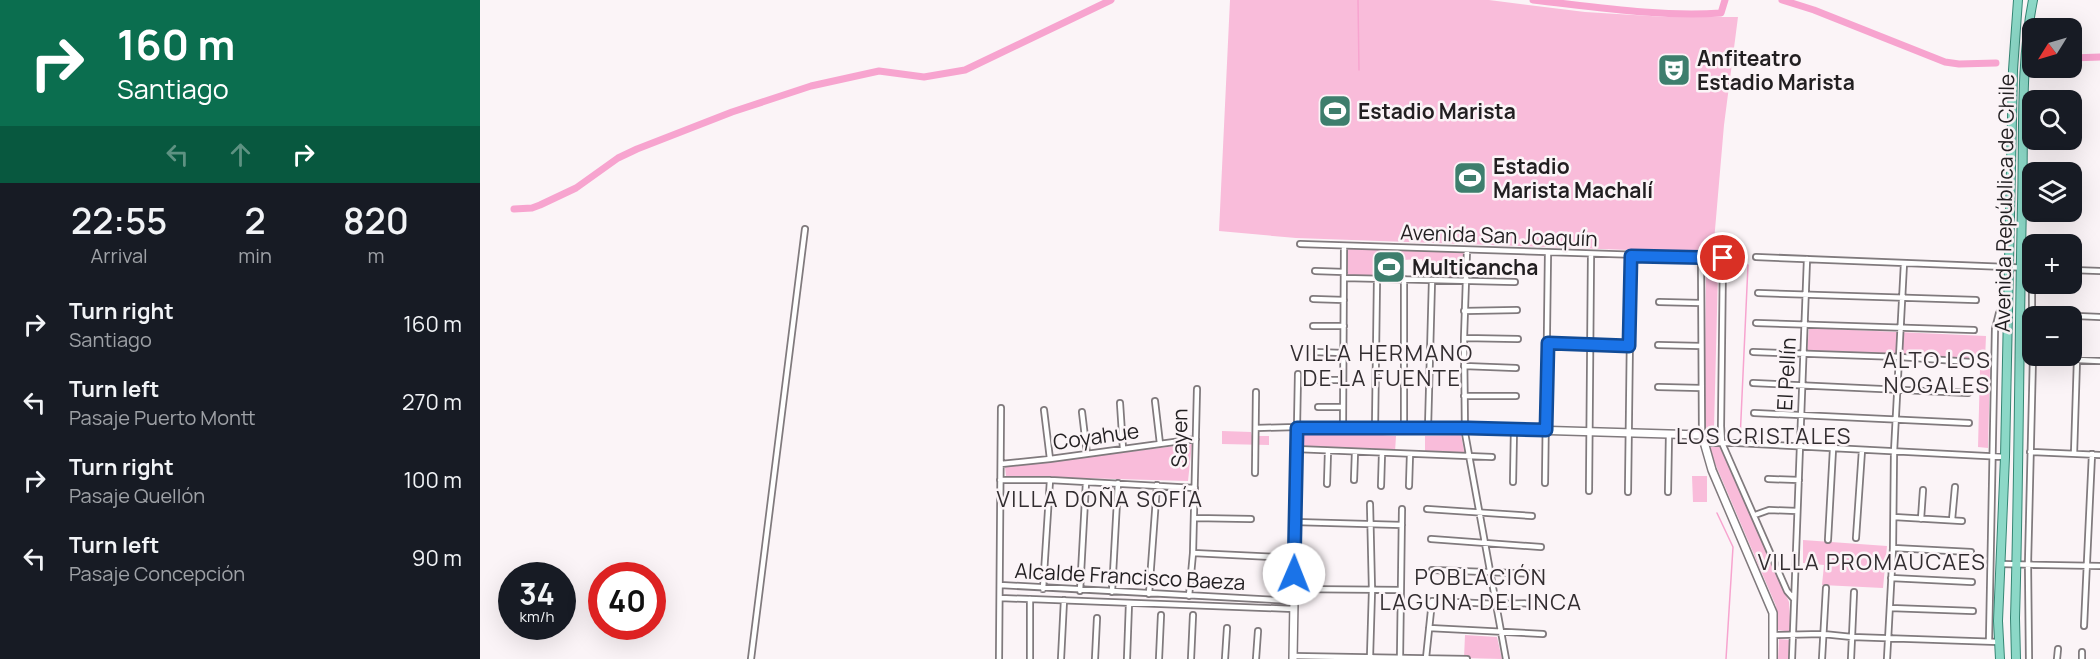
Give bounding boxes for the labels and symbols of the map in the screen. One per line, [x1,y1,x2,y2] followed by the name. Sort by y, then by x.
[2022,18,2082,78] north arrow
[1697,44,1855,96] place label: Anfiteatro Estadio Marista
[1656,52,1692,88] theatre icon: Anfiteatro Estadio Marista
[1988,73,2020,333] street label: Avenida República de Chile
[1317,93,1353,129] sports icon: Estadio Marista
[1358,97,1516,125] place label: Estadio Marista
[1493,152,1653,204] place label: Estadio Marista Machalí
[1452,160,1488,196] sports icon: Estadio Marista Machalí
[1400,218,1598,252] street label: Avenida San Joaquín
[1697,232,1748,283] pin
[1371,249,1407,285] sports icon: Multicancha
[1412,253,1538,281] place label: Multicancha
[1770,337,1802,411] street label: El Pellín
[1290,338,1474,393] district label: VILLA HERMANO DE LA FUENTE
[1883,345,1991,400] district label: ALTO LOS NOGALES
[1164,408,1194,468] street label: Sayen
[1051,416,1141,456] street label: Coyahue
[1676,421,1852,451] district label: LOS CRISTALES
[997,484,1203,514] district label: VILLA DOÑA SOFÍA
[1262,542,1326,606] position arrow
[1758,547,1986,577] district label: VILLA PROMAUCAES
[1014,556,1246,596] street label: Alcalde Francisco Baeza
[588,562,666,640] speed limit sign: 40
[1380,562,1582,617] district label: POBLACIÓN LAGUNA DEL INCA

